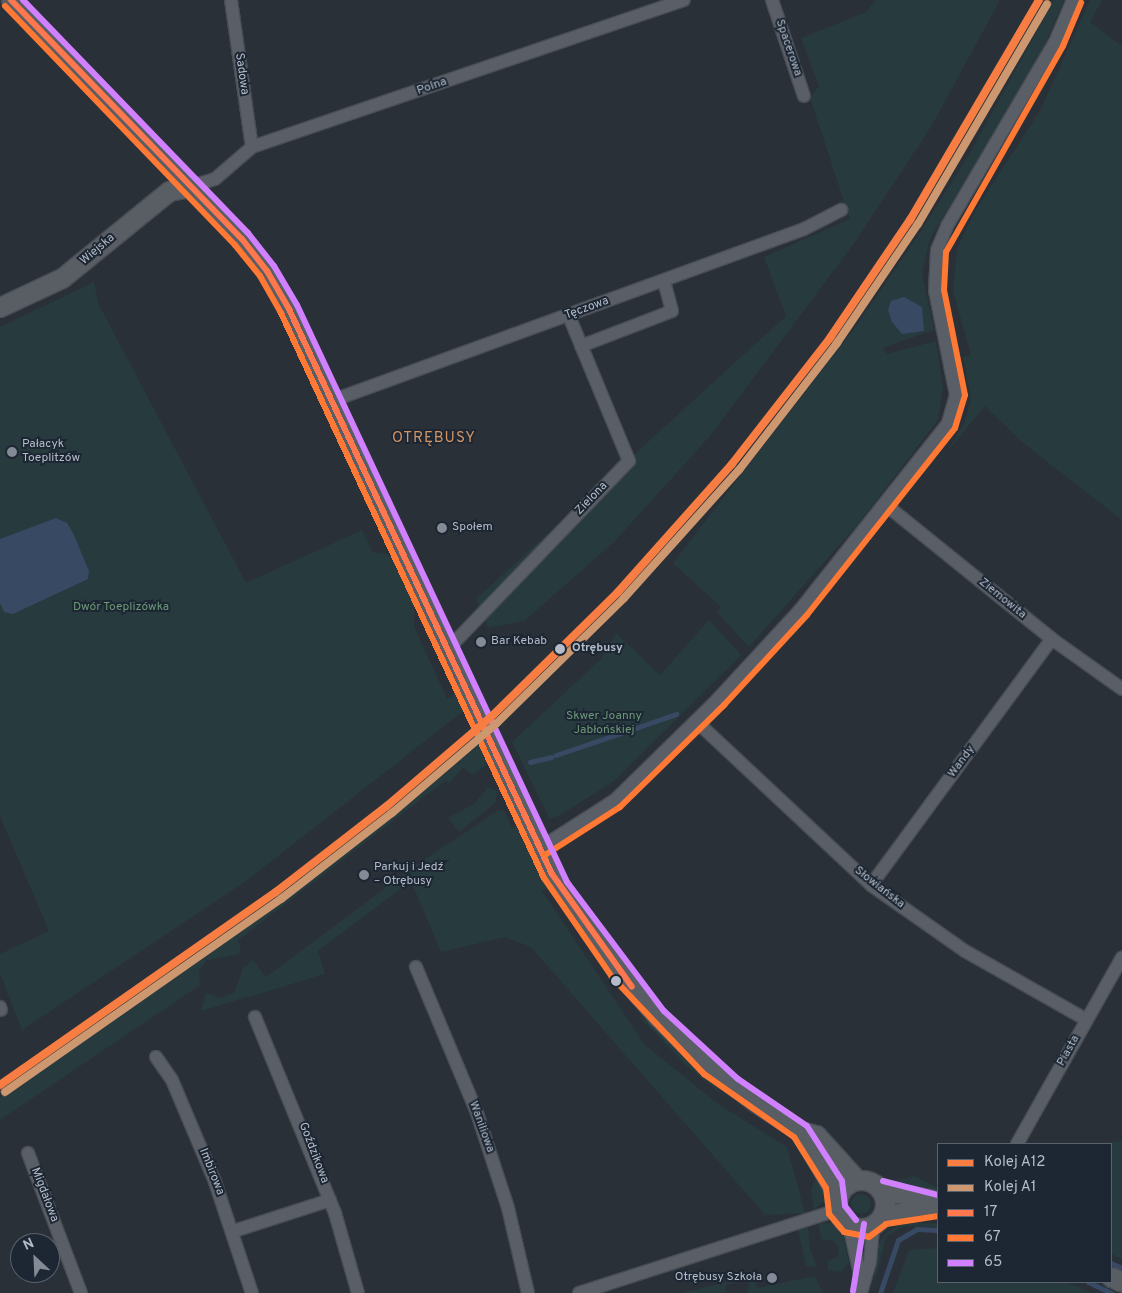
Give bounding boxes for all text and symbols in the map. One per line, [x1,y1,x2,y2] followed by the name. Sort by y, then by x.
[772,18,804,78] street label: Spacerowa
[231,52,251,96] street label: Sadowa
[415,75,449,99] street label: Polna
[78,231,118,269] street label: Wiejska
[563,294,611,324] street label: Tęczowa
[391,430,477,448] district label: OTRĘBUSY
[22,438,80,466] place label: Pałacyk Toeplitzów
[6,446,18,458] marker: Pałacyk Toeplitzów
[573,480,611,518] street label: Zielona
[452,521,493,535] place label: Społem
[436,522,448,534] marker: Społem
[975,576,1029,622] street label: Ziemowita
[73,601,169,615] park label: Dwór Toeplizówka
[491,635,547,649] place label: Bar Kebab
[475,636,487,648] marker: Bar Kebab
[551,640,569,658] marker: Otrębusy
[572,642,623,656] place label: Otrębusy
[566,710,642,738] park label: Skwer Joanny Jabłońskiej
[946,743,978,781] street label: Wandy
[374,861,444,889] place label: Parkuj i Jedź – Otrębusy
[851,864,907,912] street label: Słowiańska
[358,869,370,881] marker: Parkuj i Jedź – Otrębusy
[611,976,621,986] unlabelled marker
[1055,1033,1083,1069] street label: Piasta
[465,1099,497,1155] street label: Waniliowa
[295,1121,331,1185] street label: Goździkowa
[937,1143,1112,1283] legend
[195,1147,227,1197] street label: Imbirowa
[984,1153,1045,1172] text: Kolej A12
[27,1166,61,1224] street label: Migdałowa
[984,1178,1036,1197] text: Kolej A1
[984,1203,997,1222] text: 17
[984,1228,1001,1247] text: 67
[10,1233,60,1283] north arrow
[21,1235,37,1255] text: N
[984,1253,1002,1272] text: 65
[675,1271,762,1285] place label: Otrębusy Szkoła
[766,1272,778,1284] marker: Otrębusy Szkoła

